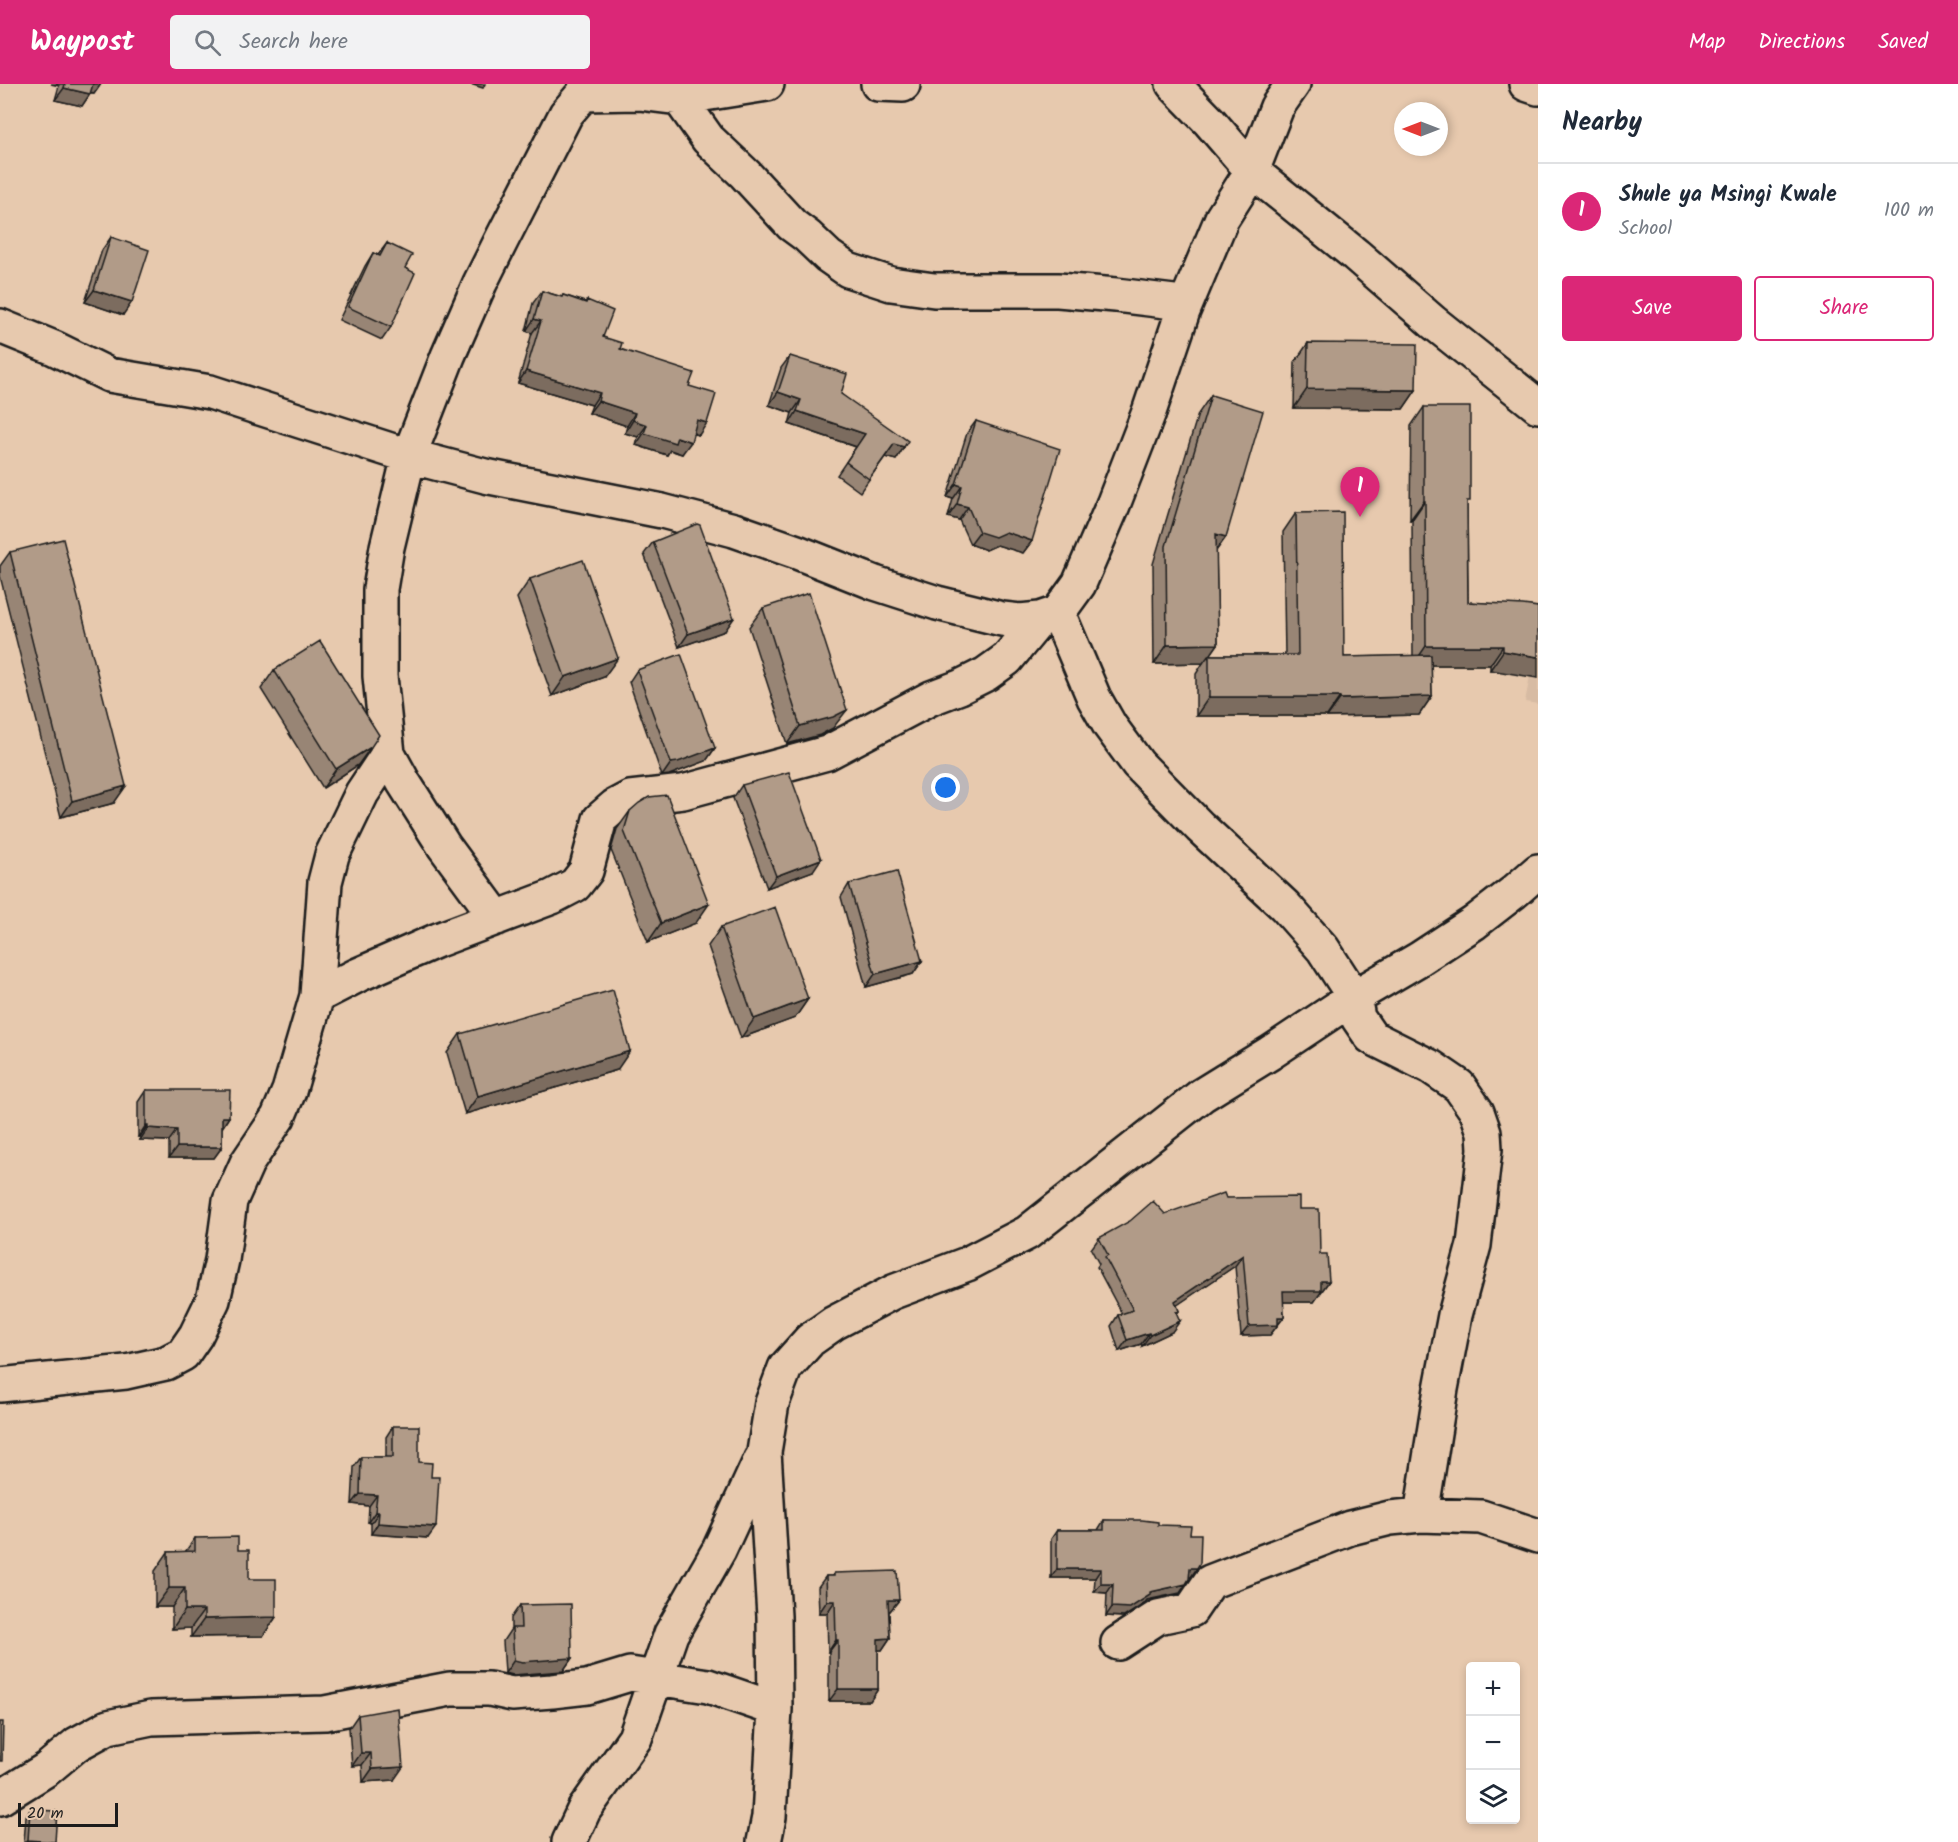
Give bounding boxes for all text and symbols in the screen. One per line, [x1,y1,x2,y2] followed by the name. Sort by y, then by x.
[170,15,590,69] search box
[30,20,134,65] text: Waypost
[239,25,348,60] text: Search here
[191,26,224,59] icon: search
[1689,26,1725,59] text: Map
[1758,26,1845,59] text: Directions
[1878,26,1928,59] text: Saved
[1394,102,1448,156] north arrow
[1562,102,1642,144] text: Nearby
[1619,178,1837,213] text: Shule ya Msingi Kwale
[1578,195,1585,227] text: 1
[1884,195,1934,227] text: 100 m
[1619,213,1672,245] text: School
[1562,276,1742,341] button: Save
[1754,276,1934,341] button: Share
[1340,468,1380,517] pin: 1
[931,773,960,802] your location
[1466,1662,1520,1824] map controls
[1466,1662,1520,1716] button: +
[1466,1716,1520,1770] button: −
[1466,1770,1520,1824] button: layers
[18,1800,118,1828] scale bar
[27,1801,63,1826] text: 20 m

